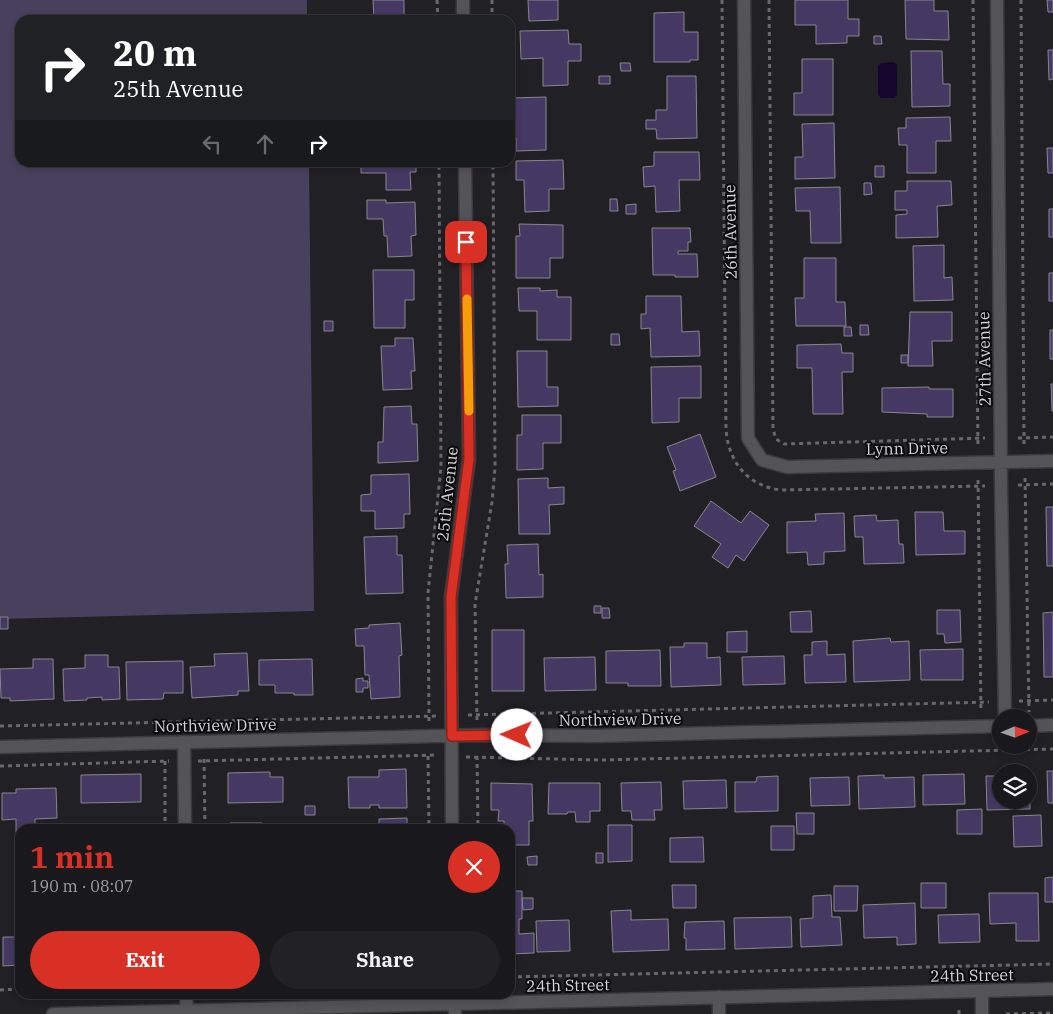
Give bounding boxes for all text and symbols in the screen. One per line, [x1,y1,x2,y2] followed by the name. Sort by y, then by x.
[113,30,197,76] text: 20 m
[30,35,95,100] icon: right
[113,74,243,103] text: 25th Avenue
[198,130,226,158] icon: left
[251,130,279,158] icon: ahead
[304,130,332,158] icon: right
[719,184,741,280] street label: 26th Avenue
[445,221,487,263] pin
[452,228,480,256] icon: arrive
[973,311,995,407] street label: 27th Avenue
[866,437,948,459] street label: Lynn Drive
[432,446,462,542] street label: 25th Avenue
[490,708,542,760] position arrow
[558,708,682,730] street label: Northview Drive
[992,709,1038,754] north arrow
[992,709,1037,809] map controls
[153,714,277,736] street label: Northview Drive
[992,764,1037,809] button: layers
[30,837,114,876] text: 1 min
[448,841,500,893] button: close
[30,876,133,896] text: 190 m · 08:07
[30,931,260,989] button: Exit
[270,931,500,989] button: Share
[930,964,1014,986] street label: 24th Street
[526,974,610,996] street label: 24th Street

